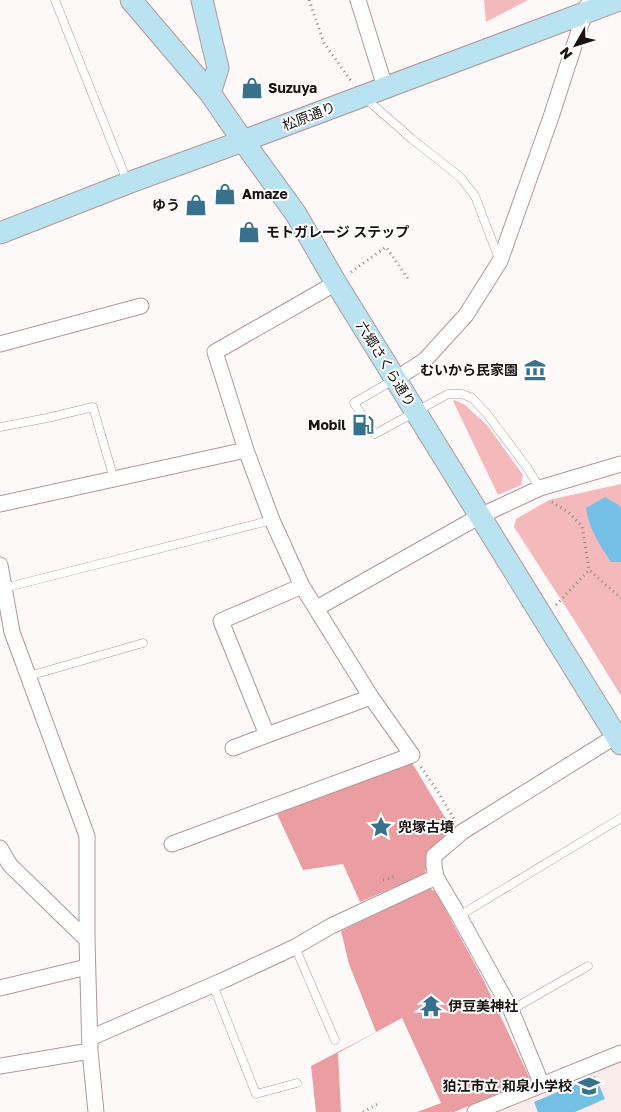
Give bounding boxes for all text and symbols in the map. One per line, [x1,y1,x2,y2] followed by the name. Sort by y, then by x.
[551,20,601,70] north arrow
[556,44,575,63] text: N
[239,75,265,101] shop icon: Suzuya
[268,79,317,96] place label: Suzuya
[280,98,338,134] street label: 松原通り
[212,181,238,207] shop icon: Amaze
[242,185,288,202] place label: Amaze
[183,192,209,218] shop icon: ゆう
[152,196,180,213] place label: ゆう
[236,219,262,245] shop icon: モトガレージ ステップ
[266,223,409,240] place label: モトガレージ ステップ
[353,318,420,410] street label: 六郷さくら通り
[522,357,548,383] museum icon: むいから民家園
[420,361,518,378] place label: むいから民家園
[350,412,376,438] fuel station icon: Mobil
[308,416,346,433] place label: Mobil
[368,814,394,840] place icon: 兜塚古墳
[398,818,454,835] place label: 兜塚古墳
[418,993,444,1019] temple icon: 伊豆美神社
[448,997,518,1014] place label: 伊豆美神社
[576,1073,602,1099] school or university icon: 狛江市立 和泉小学校
[443,1077,572,1094] place label: 狛江市立 和泉小学校

